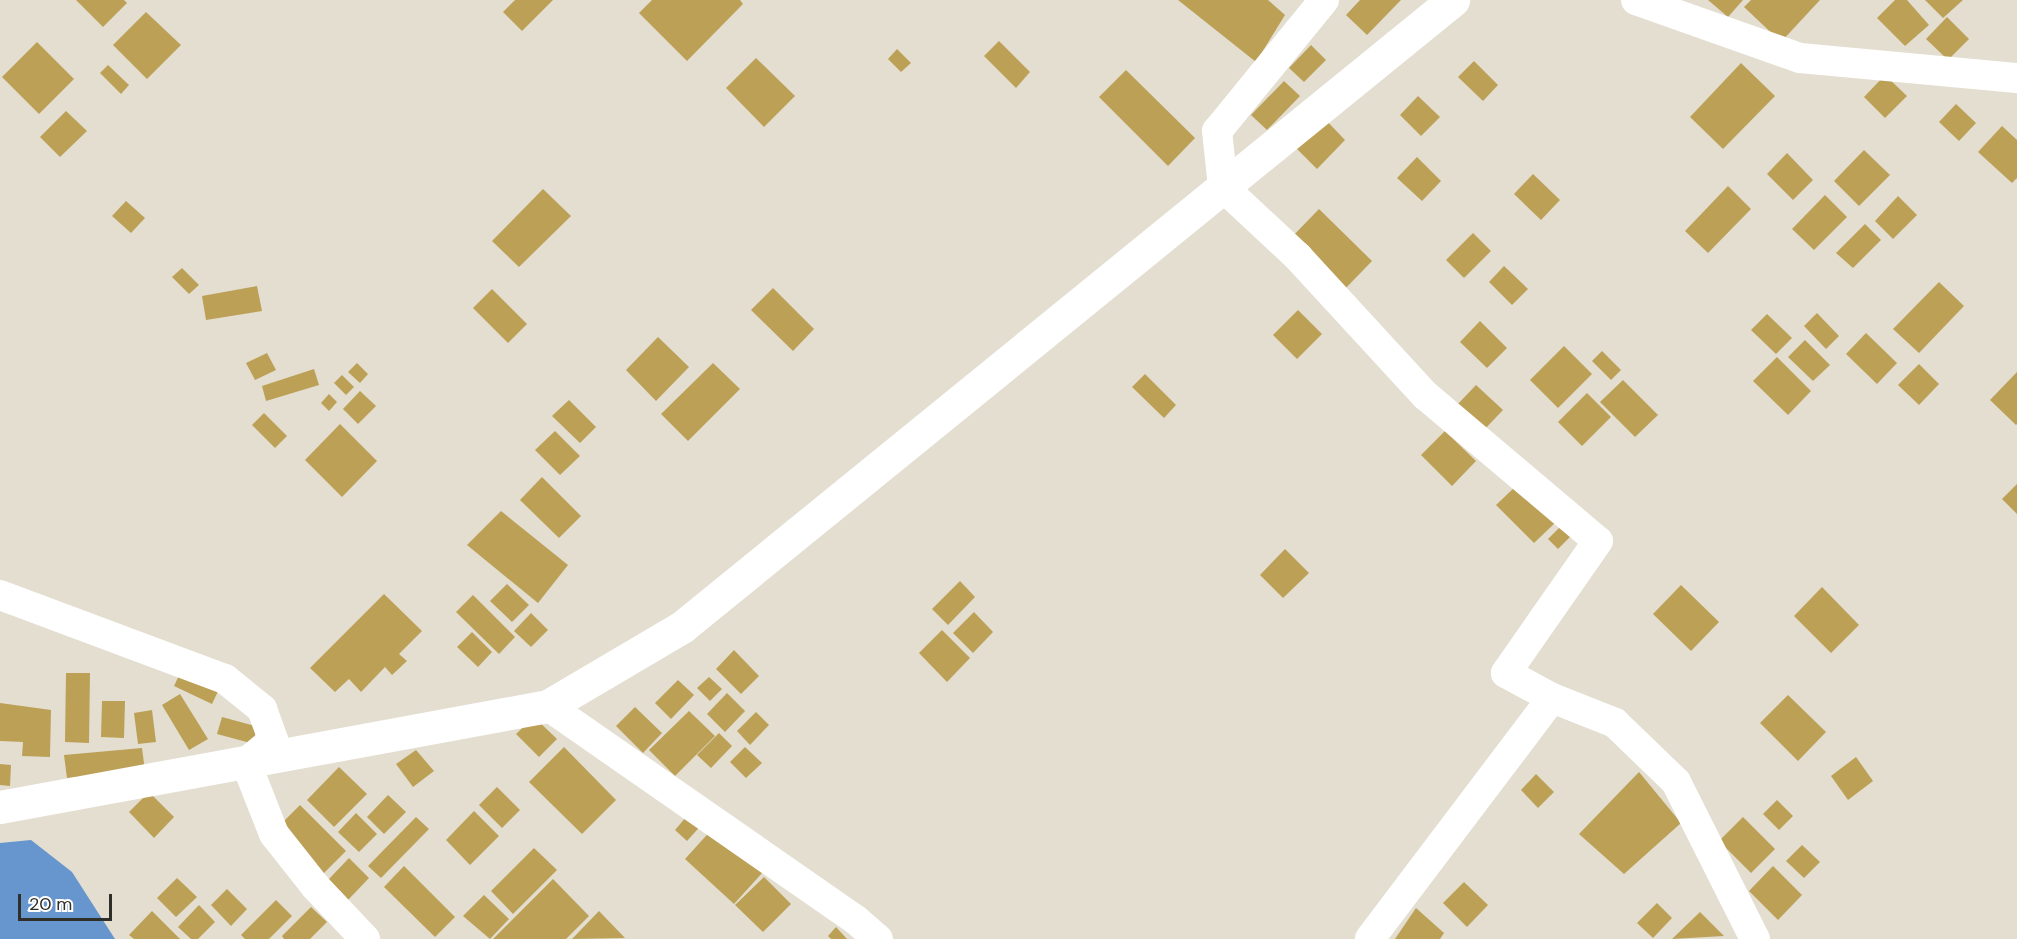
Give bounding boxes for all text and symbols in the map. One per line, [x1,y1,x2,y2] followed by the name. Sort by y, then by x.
[21,882,116,920] scale bar
[29,892,72,916] text: 20 m

